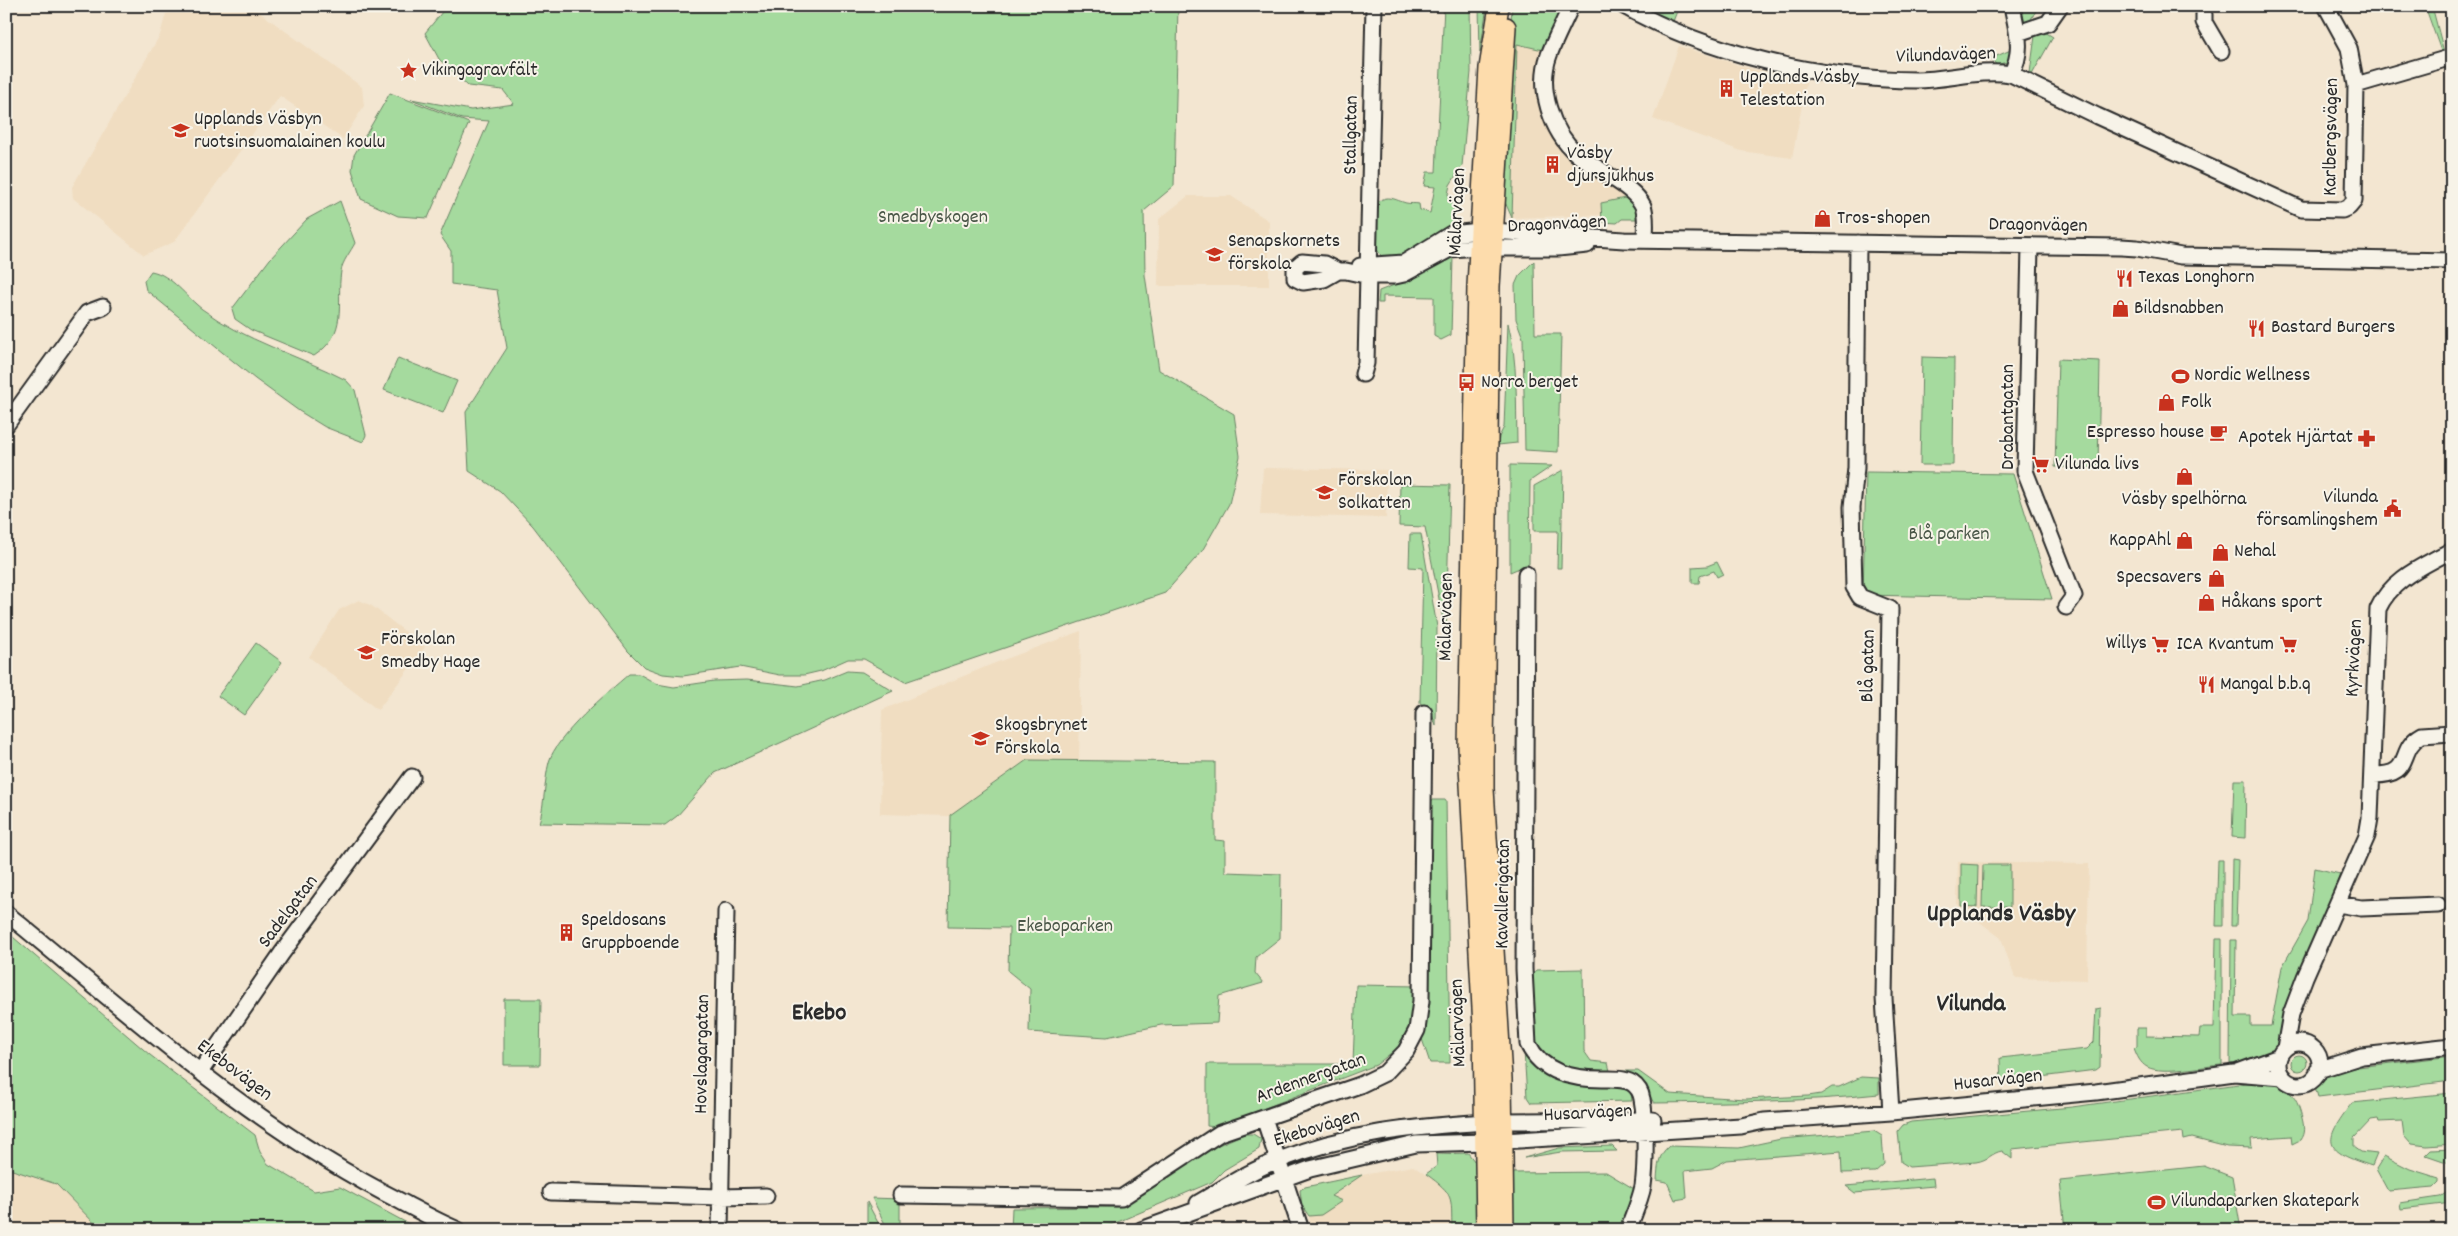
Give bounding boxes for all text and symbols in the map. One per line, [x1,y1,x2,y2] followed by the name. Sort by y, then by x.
[1896,40,1996,72] street label: Vilundavägen
[422,57,538,85] place label: Vikingagravfält
[398,61,418,81] place icon: Vikingagravfält
[1740,64,1860,115] place label: Upplands Väsby Telestation
[2317,78,2347,196] street label: Karlbergsvägen
[1716,79,1736,99] building icon: Upplands Väsby Telestation
[1337,95,1367,175] street label: Stallgatan
[194,106,385,157] place label: Upplands Väsbyn ruotsinsuomalainen koulu
[170,121,190,141] school or university icon: Upplands Väsbyn ruotsinsuomalainen koulu
[1567,140,1654,191] place label: Väsby djursjukhus
[1543,155,1563,175] building icon: Väsby djursjukhus
[1442,167,1474,257] street label: Mälarvägen
[878,204,988,232] park label: Smedbyskogen
[1837,205,1930,233] place label: Tros-shopen
[1507,208,1607,242] street label: Dragonvägen
[1813,209,1833,229] shop icon: Tros-shopen
[1988,211,2088,241] street label: Dragonvägen
[1228,228,1340,279] place label: Senapskornets förskola
[1204,244,1224,264] school or university icon: Senapskornets förskola
[2138,264,2254,292] place label: Texas Longhorn
[2114,268,2134,288] restaurant icon: Texas Longhorn
[2134,295,2224,323] place label: Bildsnabben
[2110,299,2130,319] shop icon: Bildsnabben
[2271,314,2395,342] place label: Bastard Burgers
[2247,318,2267,338] restaurant icon: Bastard Burgers
[2194,362,2311,390] place label: Nordic Wellness
[1995,364,2023,470] street label: Drabantgatan
[2170,366,2190,386] sports icon: Nordic Wellness
[1481,369,1578,397] place label: Norra berget
[1457,373,1477,393] bus stop icon: Norra berget
[2181,389,2212,417] place label: Folk
[2157,393,2177,413] shop icon: Folk
[2087,419,2204,447] place label: Espresso house
[2208,423,2228,443] cafe icon: Espresso house
[2238,424,2353,452] place label: Apotek Hjärtat
[2357,428,2377,448] pharmacy icon: Apotek Hjärtat
[2055,451,2139,479] place label: Vilunda livs
[2031,455,2051,475] supermarket icon: Vilunda livs
[2174,466,2194,486] shop icon: Väsby spelhörna
[1338,467,1412,518] place label: Förskolan Solkatten
[1314,482,1334,502] school or university icon: Förskolan Solkatten
[2257,484,2379,535] place label: Vilunda församlingshem
[2122,486,2247,514] place label: Väsby spelhörna
[2382,499,2402,519] public building icon: Vilunda församlingshem
[1908,521,1990,549] park label: Blå parken
[2109,527,2171,555] place label: KappAhl
[2175,531,2195,551] shop icon: KappAhl
[2234,538,2276,566] place label: Nehal
[2210,542,2230,562] shop icon: Nehal
[2116,564,2202,592] place label: Specsavers
[2206,568,2226,588] shop icon: Specsavers
[1432,573,1462,661] street label: Mälarvägen
[2221,589,2322,617] place label: Håkans sport
[2197,593,2217,613] shop icon: Håkans sport
[2339,618,2371,698] street label: Kyrkvägen
[381,626,480,677] place label: Förskolan Smedby Hage
[1854,629,1884,703] street label: Blå gatan
[2106,630,2147,658] place label: Willys
[2176,631,2274,659] place label: ICA Kvantum
[2151,634,2171,654] supermarket icon: Willys
[2278,635,2298,655] supermarket icon: ICA Kvantum
[357,642,377,662] school or university icon: Förskolan Smedby Hage
[2220,671,2311,699] place label: Mangal b.b.q
[2196,675,2216,695] restaurant icon: Mangal b.b.q
[995,712,1088,763] place label: Skogsbrynet Förskola
[971,728,991,748] school or university icon: Skogsbrynet Förskola
[1489,839,1519,949] street label: Kavallerigatan
[252,870,326,954] street label: Sadelgatan
[1927,897,2076,933] district label: Upplands Väsby
[581,907,680,958] place label: Speldosans Gruppboende
[1017,913,1113,941] park label: Ekeboparken
[557,923,577,943] building icon: Speldosans Gruppboende
[1443,978,1475,1068] street label: Mälarvägen
[1937,987,2006,1023] district label: Vilunda
[688,994,718,1114] street label: Hovslagargatan
[792,996,846,1032] district label: Ekebo
[190,1033,278,1109] street label: Ekebovägen
[1252,1046,1370,1112] street label: Ardennergatan
[1952,1062,2044,1100] street label: Husarvägen
[1543,1098,1633,1130] street label: Husarvägen
[1270,1103,1364,1155] street label: Ekebovägen
[2171,1188,2359,1216] place label: Vilundaparken Skatepark
[2147,1192,2167,1212] sports icon: Vilundaparken Skatepark

